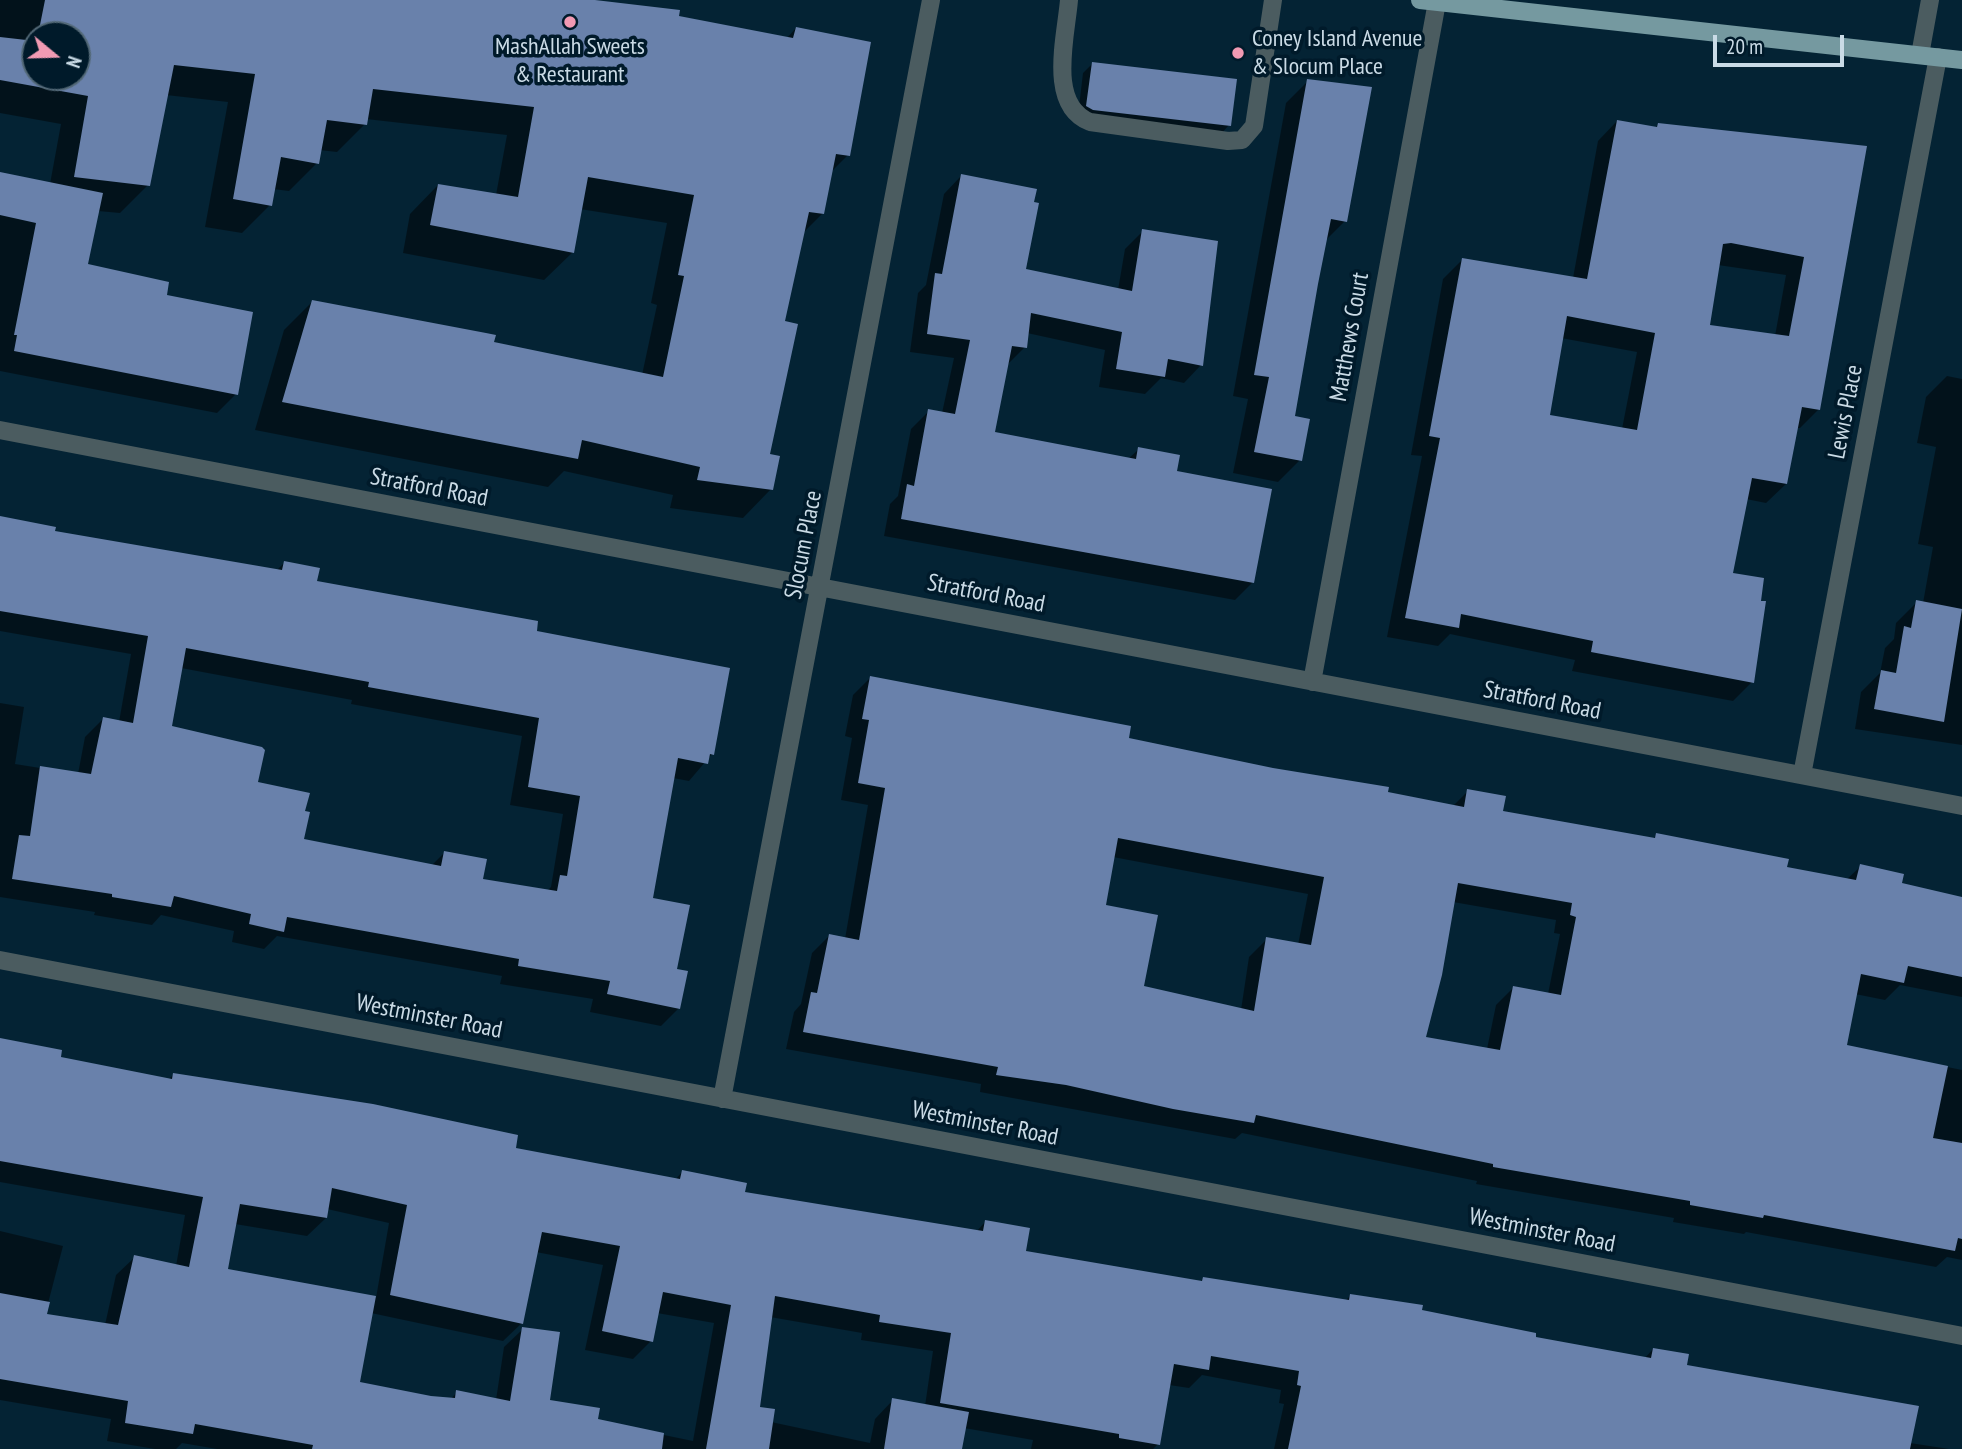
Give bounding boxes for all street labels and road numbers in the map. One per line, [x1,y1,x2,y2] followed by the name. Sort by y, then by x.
[1324,270,1376,404] street label: Matthews Court
[1823,362,1869,462] street label: Lewis Place
[368,463,490,513] street label: Stratford Road
[779,488,829,602] street label: Slocum Place
[925,569,1047,619] street label: Stratford Road
[1481,676,1603,726] street label: Stratford Road
[353,989,505,1045] street label: Westminster Road
[909,1096,1061,1152] street label: Westminster Road
[1466,1203,1618,1259] street label: Westminster Road

